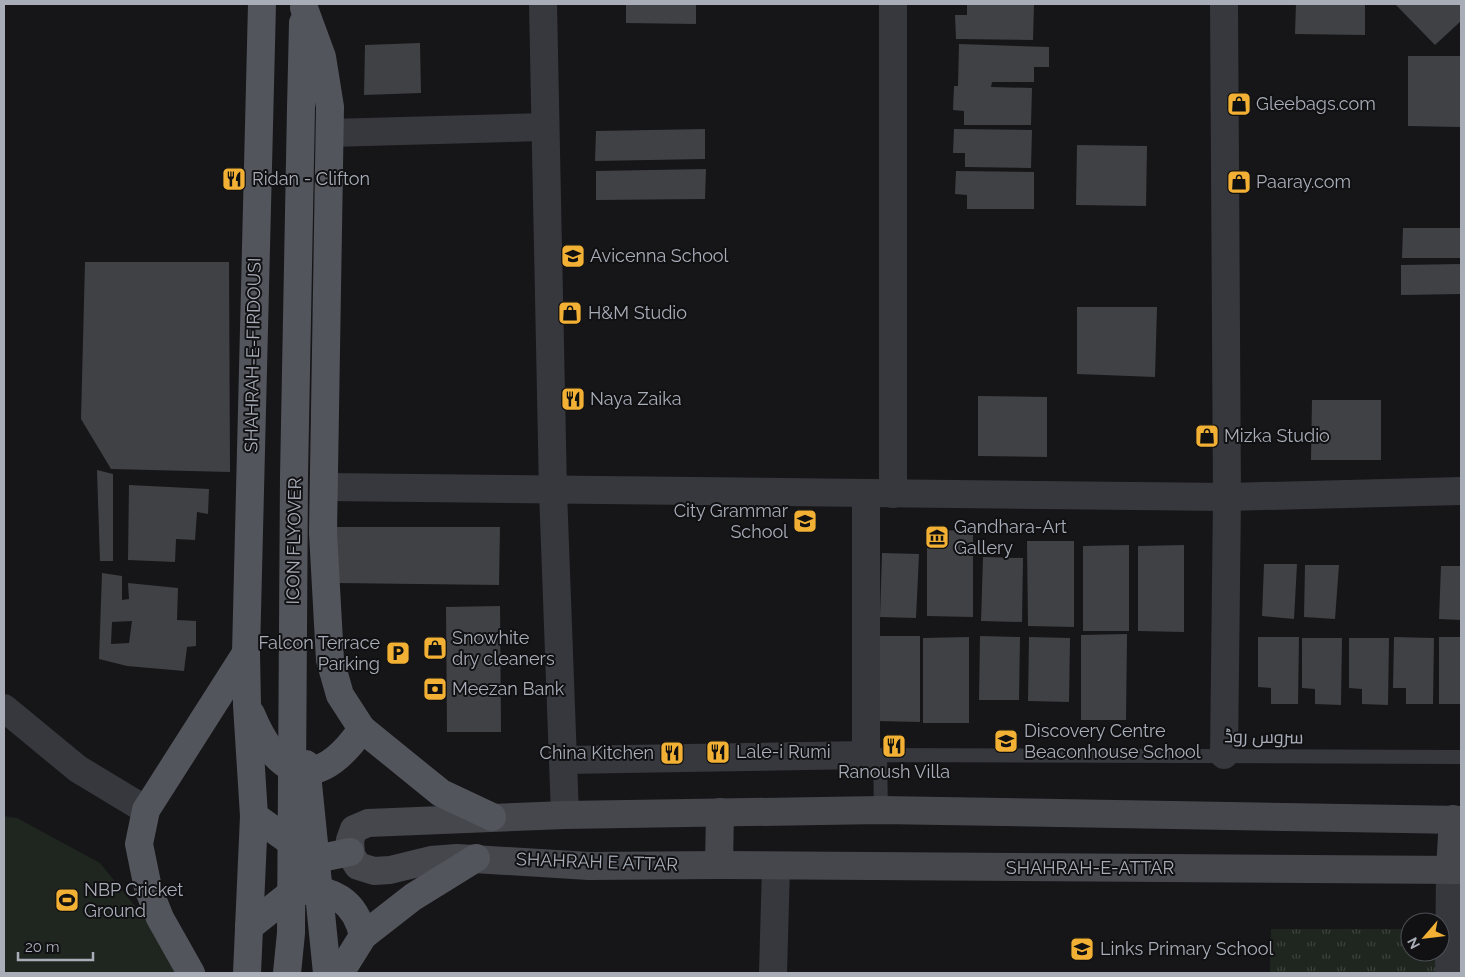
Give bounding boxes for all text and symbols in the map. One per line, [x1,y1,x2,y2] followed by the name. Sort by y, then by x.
[1226,91,1252,117] shop icon: Gleebags.com
[1256,93,1376,114] place label: Gleebags.com
[221,166,247,192] restaurant icon: Ridan - Clifton
[252,168,370,189] place label: Ridan - Clifton
[1226,169,1252,195] shop icon: Paaray.com
[1256,171,1351,192] place label: Paaray.com
[560,243,586,269] school or university icon: Avicenna School
[590,245,729,266] place label: Avicenna School
[240,257,265,453] street label: SHAHRAH-E-FIRDOUSI
[557,300,583,326] shop icon: H&M Studio
[588,302,687,323] place label: H&M Studio
[560,386,586,412] restaurant icon: Naya Zaika
[590,388,682,409] place label: Naya Zaika
[1194,423,1220,449] shop icon: Mizka Studio
[1224,425,1330,446] place label: Mizka Studio
[282,477,305,604] street label: ICON FLYOVER
[674,500,789,542] place label: City Grammar School
[792,508,818,534] school or university icon: City Grammar School
[954,516,1067,558] place label: Gandhara-Art Gallery
[924,524,950,550] museum icon: Gandhara-Art Gallery
[452,627,555,669] place label: Snowhite dry cleaners
[259,632,380,674] place label: Falcon Terrace Parking
[422,635,448,661] shop icon: Snowhite dry cleaners
[385,640,411,666] parking icon: Falcon Terrace Parking
[422,676,448,702] bank icon: Meezan Bank
[452,678,565,699] place label: Meezan Bank
[1024,720,1201,762] place label: Discovery Centre Beaconhouse School
[1224,725,1304,749] street label: سروس روڈ
[993,728,1019,754] school or university icon: Discovery Centre Beaconhouse School
[881,733,907,759] restaurant icon: Ranoush Villa
[705,739,731,765] restaurant icon: Lale-i Rumi
[659,740,685,766] restaurant icon: China Kitchen
[736,741,831,762] place label: Lale-i Rumi
[540,742,654,763] place label: China Kitchen
[838,761,950,782] place label: Ranoush Villa
[516,848,679,875] street label: SHAHRAH E ATTAR
[1006,857,1174,878] street label: SHAHRAH-E-ATTAR
[84,879,183,921] place label: NBP Cricket Ground
[54,887,80,913] sports icon: NBP Cricket Ground
[1400,912,1450,962] north arrow
[18,930,92,962] scale bar
[1404,935,1423,952] text: N
[1069,936,1095,962] school or university icon: Links Primary School
[25,938,60,956] text: 20 m
[1100,938,1273,959] place label: Links Primary School

